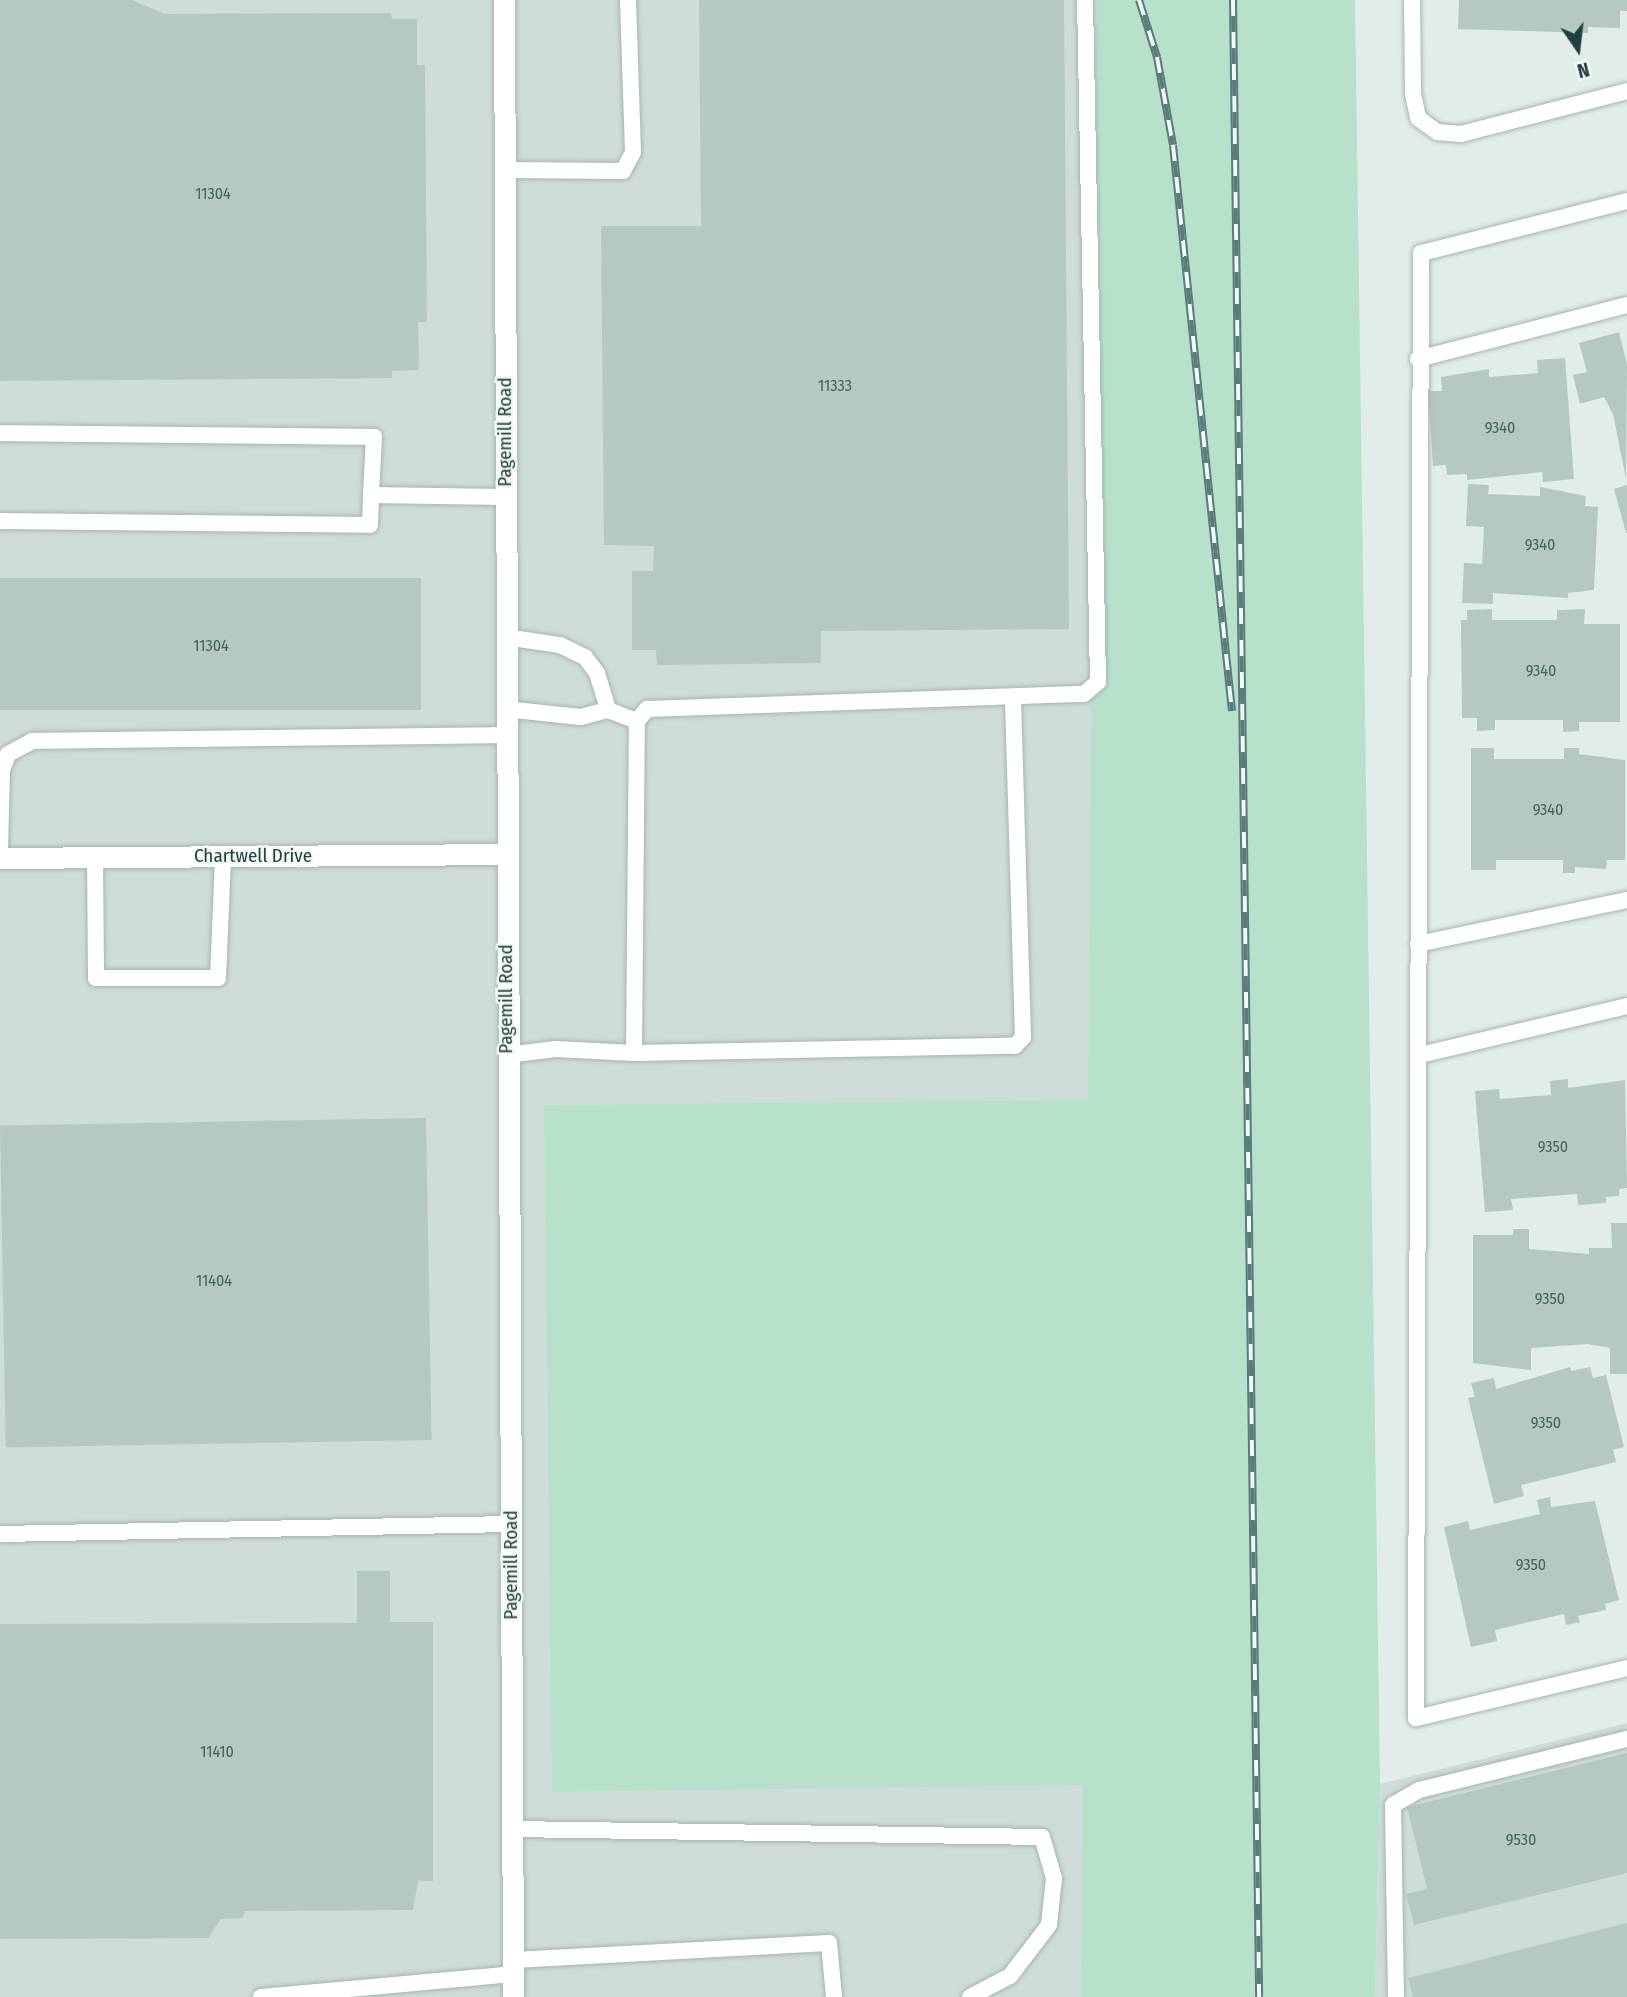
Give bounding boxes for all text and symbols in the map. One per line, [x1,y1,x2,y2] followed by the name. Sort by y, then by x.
[1543,14,1613,84] north arrow
[1575,57,1592,82] text: N
[195,184,231,204] house number: 11304
[818,376,852,396] house number: 11333
[494,377,516,487] street label: Pagemill Road
[1485,418,1515,438] house number: 9340
[1525,535,1555,555] house number: 9340
[193,636,229,656] house number: 11304
[1526,661,1556,681] house number: 9340
[1533,800,1563,820] house number: 9340
[194,845,312,867] street label: Chartwell Drive
[495,944,517,1054] street label: Pagemill Road
[1538,1137,1568,1157] house number: 9350
[196,1271,232,1291] house number: 11404
[1535,1289,1565,1309] house number: 9350
[1531,1413,1561,1433] house number: 9350
[500,1510,522,1620] street label: Pagemill Road
[1516,1555,1546,1575] house number: 9350
[200,1742,234,1762] house number: 11410
[1506,1830,1536,1850] house number: 9530

